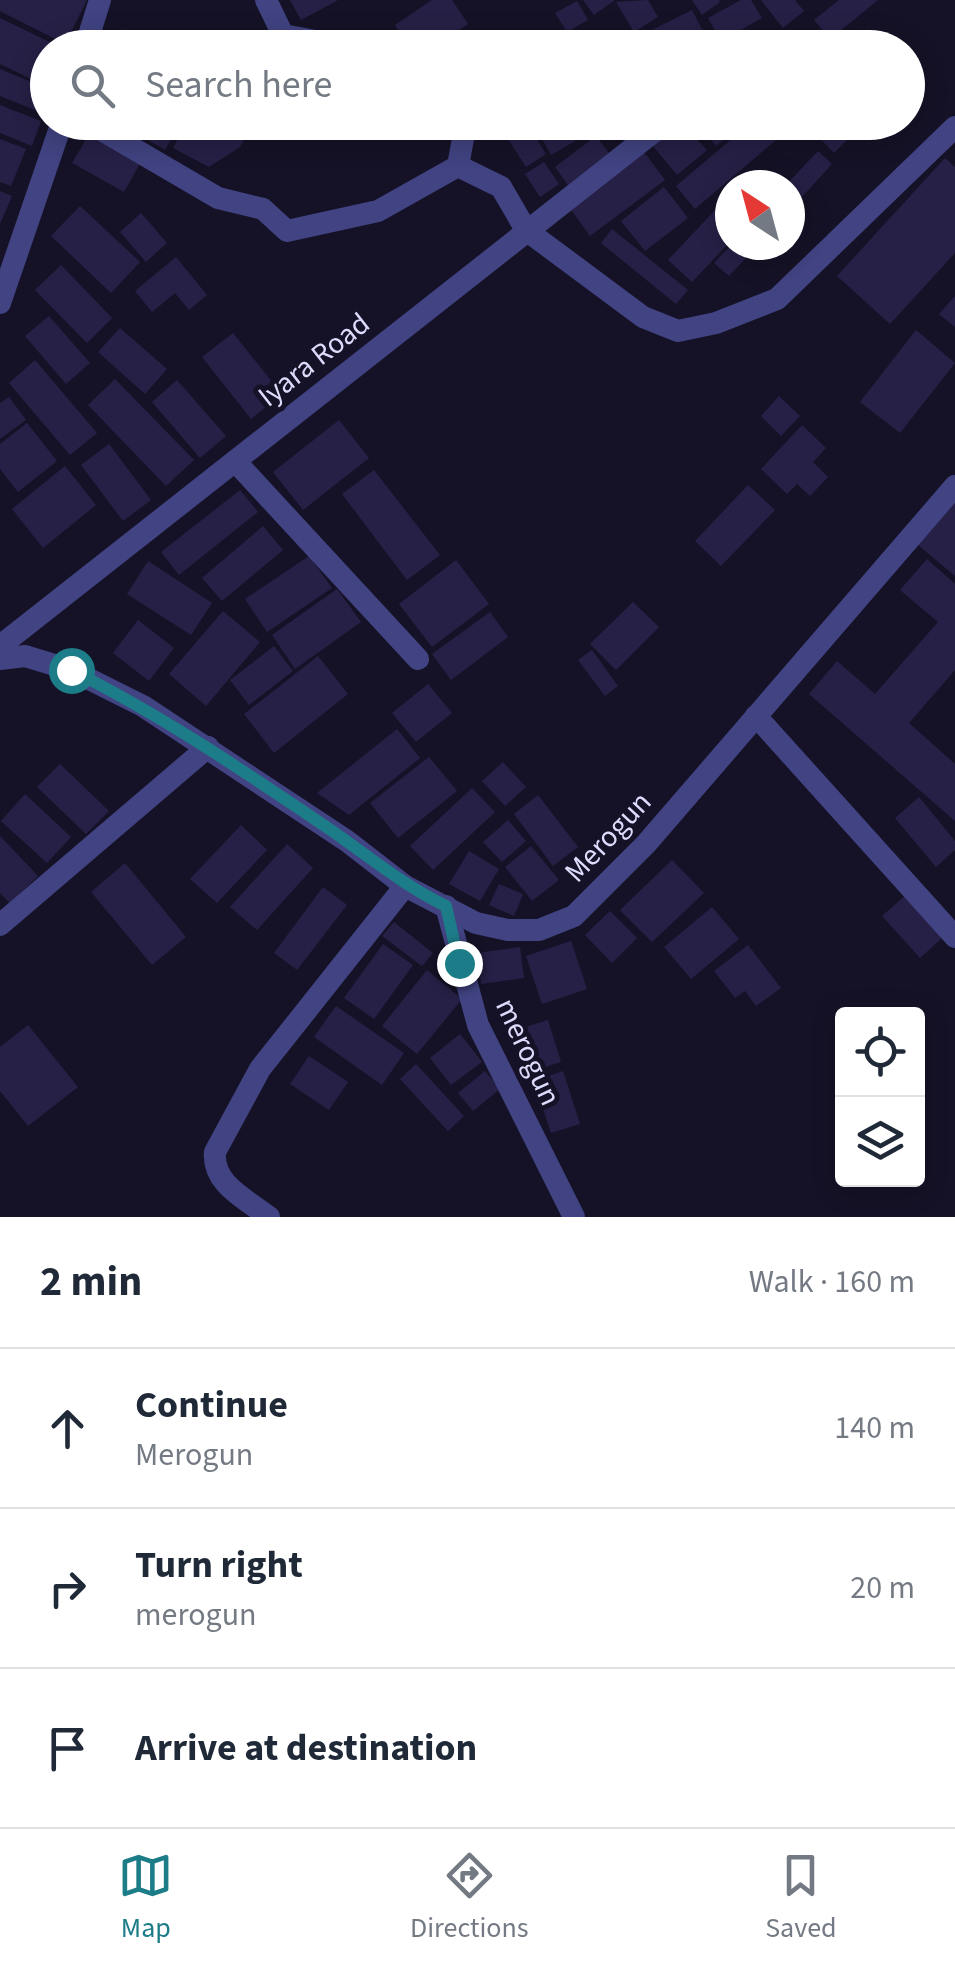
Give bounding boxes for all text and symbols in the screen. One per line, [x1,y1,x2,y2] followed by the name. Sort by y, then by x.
[30,30,925,140] search box
[65,58,120,113] icon: search
[145,58,332,112] text: Search here
[715,170,805,260] north arrow
[249,303,379,417] street label: Iyara Road
[49,648,95,694] route start
[554,782,662,892] street label: Merogun
[437,941,483,987] route end
[484,991,572,1113] street label: merogun
[835,1007,925,1187] map controls
[835,1007,925,1097] button: locate
[835,1097,925,1187] button: layers
[40,1252,142,1312] text: 2 min
[749,1259,915,1305] text: Walk · 160 m
[135,1378,288,1432] text: Continue
[40,1401,95,1456] icon: ahead
[834,1405,915,1451] text: 140 m
[135,1432,253,1478] text: Merogun
[135,1538,303,1592] text: Turn right
[40,1561,95,1616] icon: right
[850,1565,915,1611] text: 20 m
[135,1592,257,1638] text: merogun
[40,1721,95,1776] icon: arrive
[135,1721,477,1775] text: Arrive at destination
[118,1848,173,1948] tab: Map
[410,1848,529,1948] tab: Directions
[765,1848,837,1948] tab: Saved

